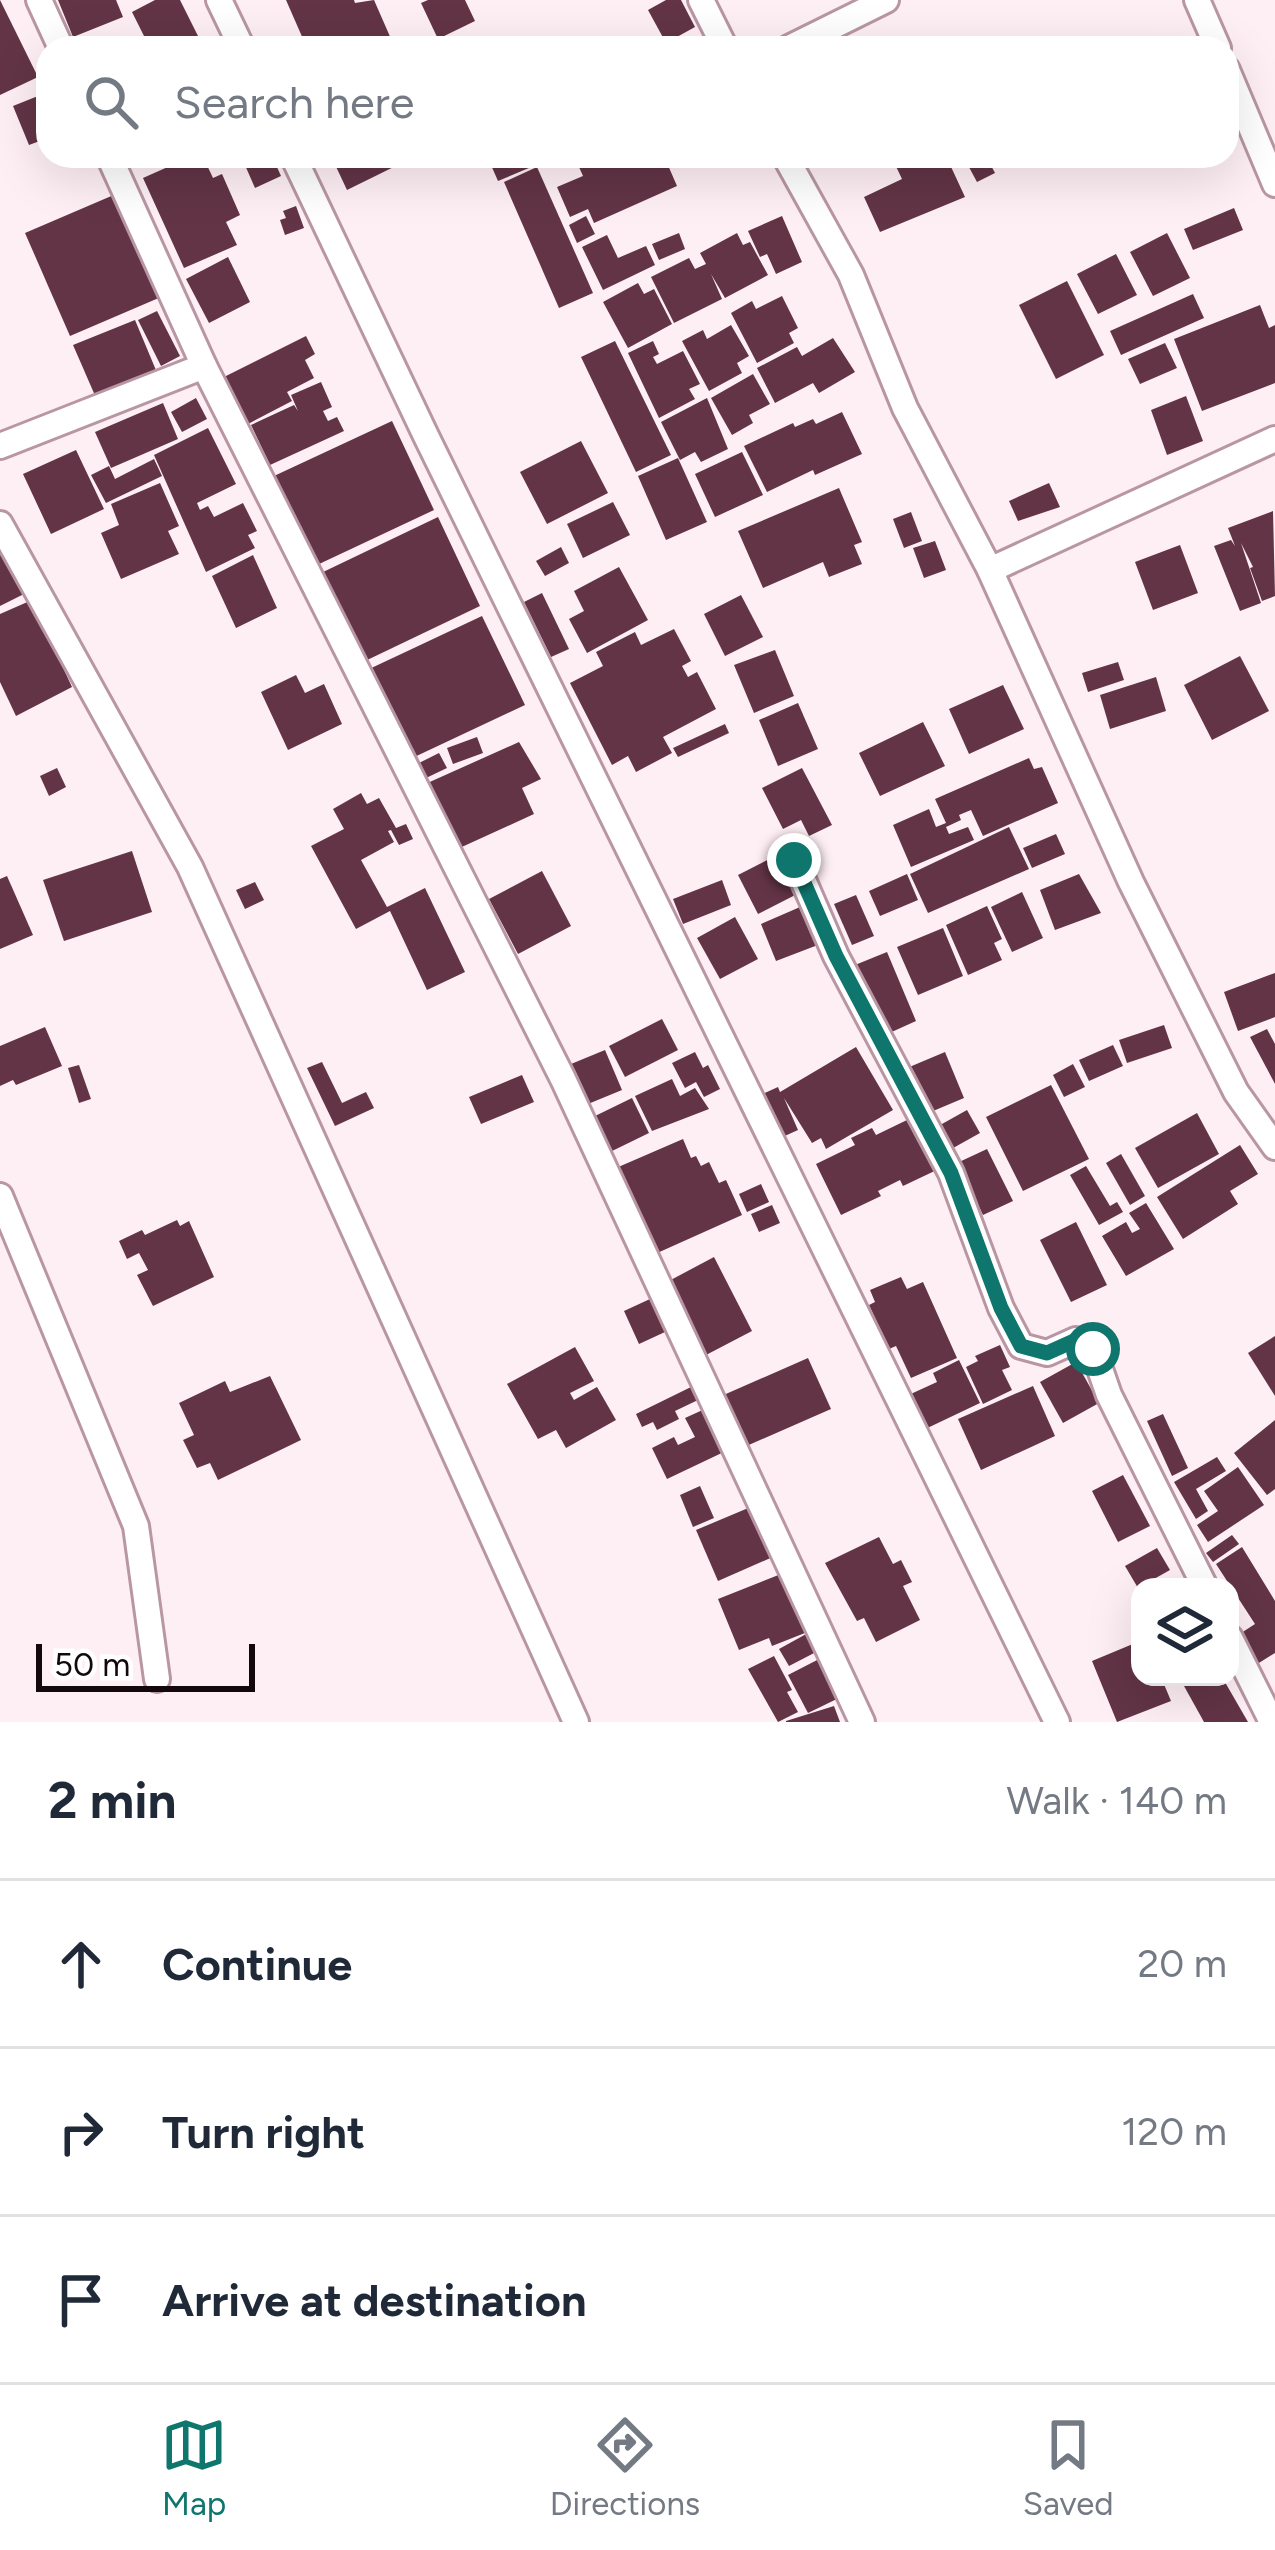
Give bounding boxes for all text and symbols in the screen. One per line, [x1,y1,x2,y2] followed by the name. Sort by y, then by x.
[36,36,1239,168] search box
[78,69,144,135] icon: search
[174,75,414,129] text: Search here
[767,833,821,887] route end
[1066,1322,1120,1376] route start
[1131,1578,1239,1686] map controls
[1131,1578,1239,1686] button: layers
[36,1638,255,1691] scale bar
[54,1645,130,1684] text: 50 m
[48,1770,176,1831] text: 2 min
[1006,1777,1227,1824] text: Walk · 140 m
[48,1931,114,1997] icon: ahead
[162,1937,352,1991] text: Continue
[1137,1940,1227,1987] text: 20 m
[48,2099,114,2165] icon: right
[162,2105,365,2159] text: Turn right
[1121,2108,1227,2155] text: 120 m
[48,2267,114,2333] icon: arrive
[162,2273,586,2327] text: Arrive at destination
[161,2412,227,2523] tab: Map
[550,2412,700,2523] tab: Directions
[1023,2412,1114,2523] tab: Saved

